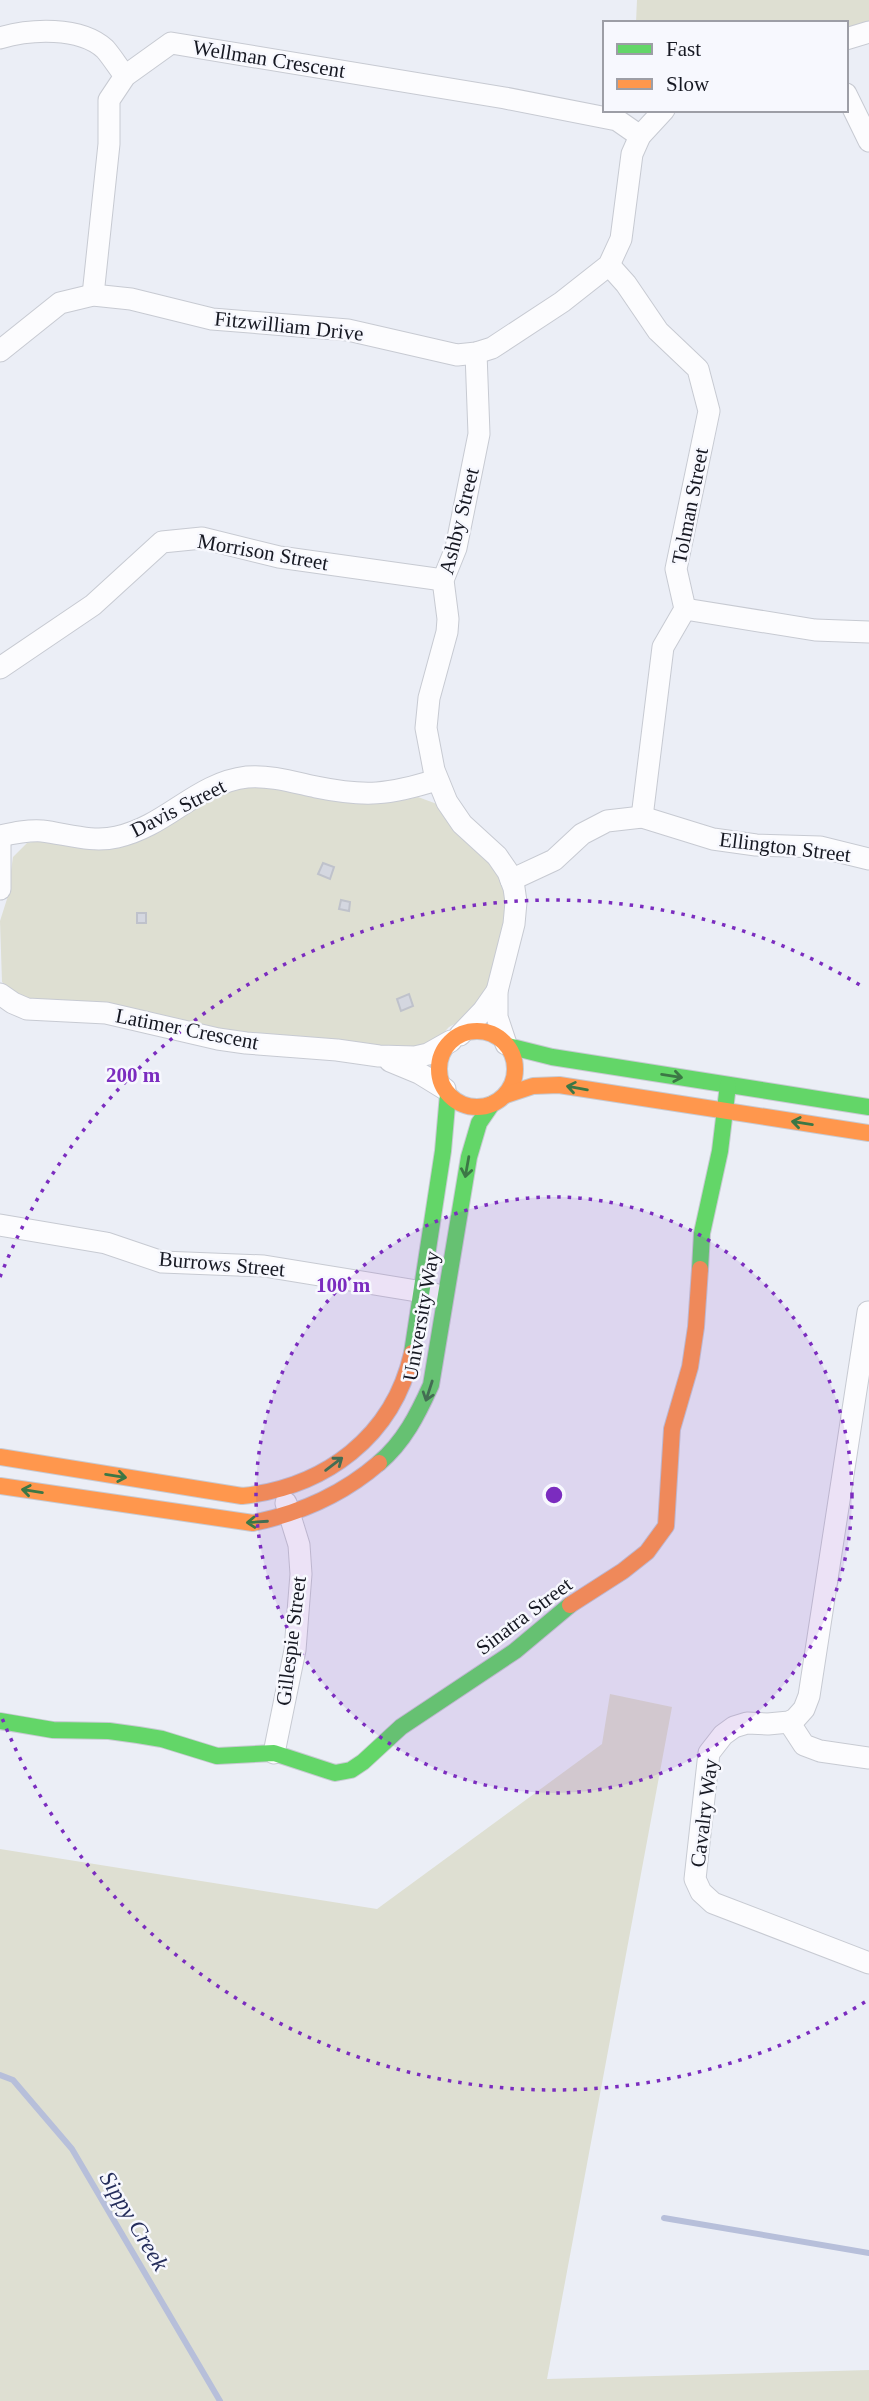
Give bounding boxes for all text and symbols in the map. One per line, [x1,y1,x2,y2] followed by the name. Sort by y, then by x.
[603,21,848,112] legend
[191,35,347,83] street label: Wellman Crescent
[666,37,701,61] text: Fast
[666,72,710,96] text: Slow
[213,306,365,346] street label: Fitzwilliam Drive
[667,446,713,566] street label: Tolman Street
[434,465,484,577] street label: Ashby Street
[196,529,330,575] street label: Morrison Street
[127,774,230,842] street label: Davis Street
[718,827,852,867] street label: Ellington Street
[113,1003,261,1055] street label: Latimer Crescent
[106,1063,161,1087] text: 200 m
[660,1070,683,1083] one-way arrow
[566,1081,589,1094] one-way arrow
[791,1116,813,1129] one-way arrow
[460,1155,473,1177] one-way arrow
[158,1247,286,1281] street label: Burrows Street
[398,1249,444,1383] street label: University Way
[316,1273,371,1297] text: 100 m
[421,1379,434,1401] one-way arrow
[324,1456,343,1471] one-way arrow
[104,1470,127,1483] one-way arrow
[542,1483,566,1507] centre of rings
[21,1484,43,1497] one-way arrow
[246,1516,268,1529] one-way arrow
[471,1572,577,1660] street label: Sinatra Street
[271,1575,311,1707] street label: Gillespie Street
[685,1757,723,1869] street label: Cavalry Way
[95,2167,174,2276] water label: Sippy Creek

